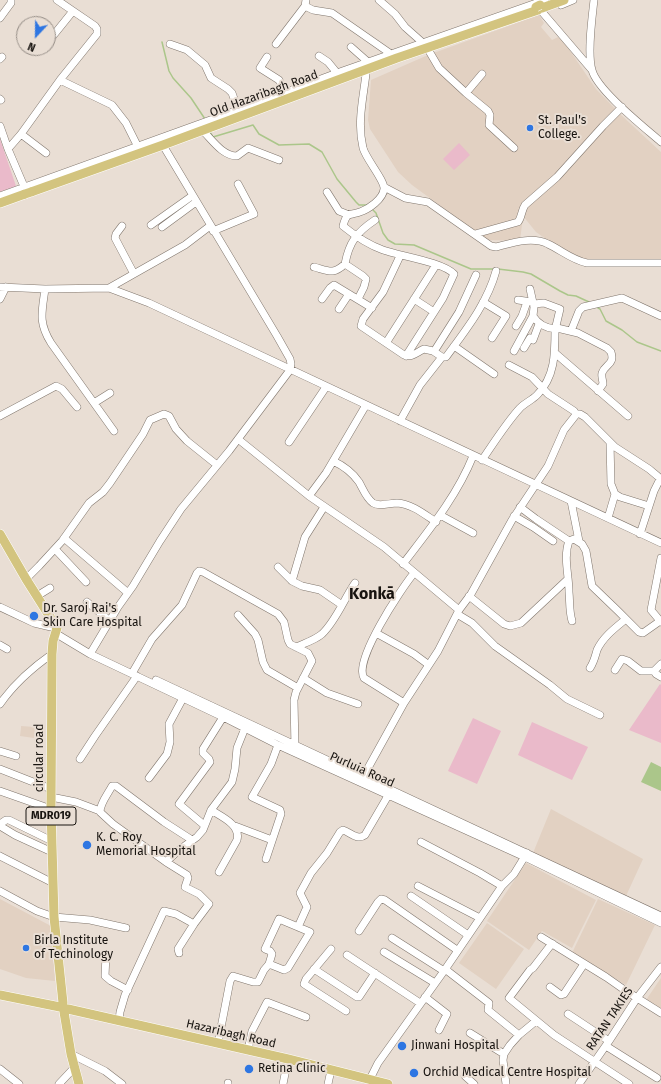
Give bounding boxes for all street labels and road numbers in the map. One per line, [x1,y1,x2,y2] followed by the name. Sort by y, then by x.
[208,68,320,120] street label: Old Hazaribagh Road
[33,724,47,792] street label: circular road
[327,749,397,791] street label: Purluia Road
[26,807,76,825] road number: MDR019
[584,985,636,1053] street label: RATAN TAKIES
[185,1017,277,1051] street label: Hazaribagh Road

